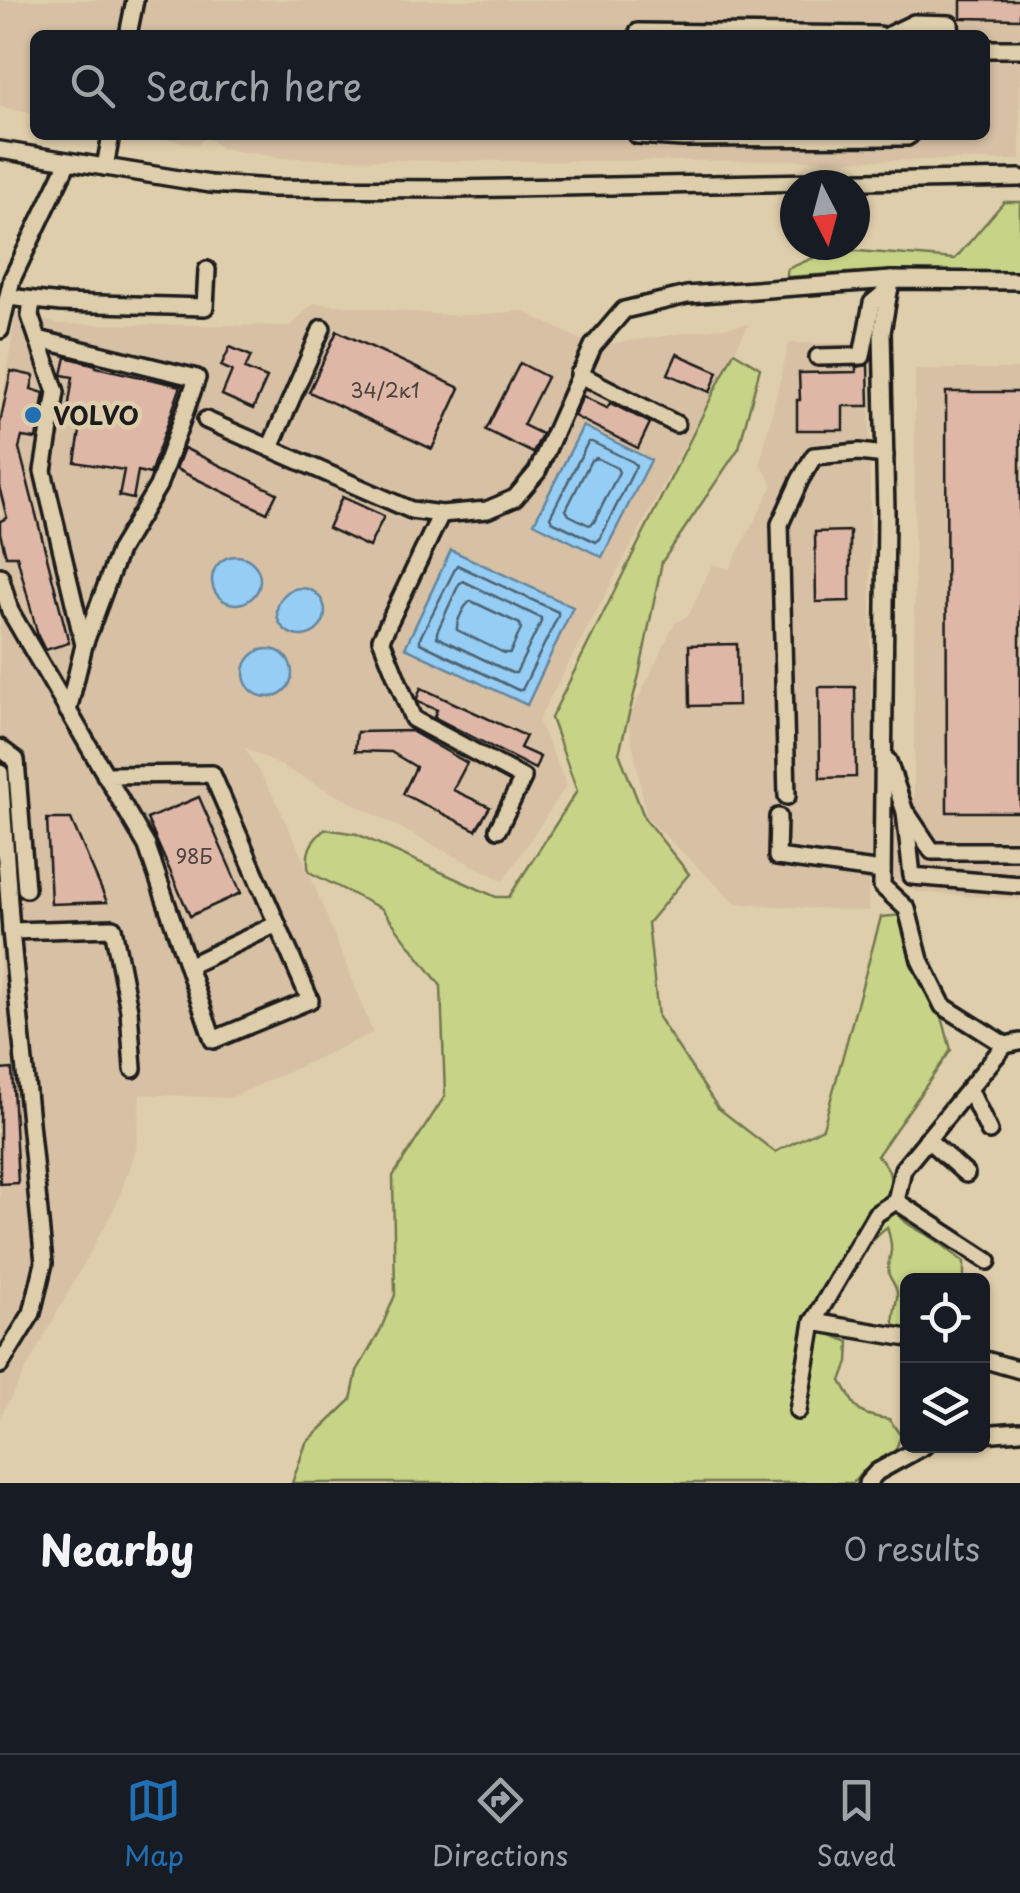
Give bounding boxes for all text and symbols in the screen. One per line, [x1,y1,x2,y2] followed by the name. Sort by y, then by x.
[30,30,990,140] search box
[145,57,362,114] text: Search here
[65,58,120,113] icon: search
[780,170,870,260] north arrow
[350,375,420,405] house number: 34/2к1
[53,396,139,434] place label: VOLVO
[22,404,44,426] marker: VOLVO
[175,841,213,871] house number: 98Б
[900,1273,990,1453] map controls
[900,1273,990,1363] button: locate
[900,1363,990,1453] button: layers
[40,1517,194,1580] text: Nearby
[844,1524,980,1572] text: 0 results
[124,1773,184,1876] tab: Map
[432,1773,568,1876] tab: Directions
[816,1773,896,1876] tab: Saved

